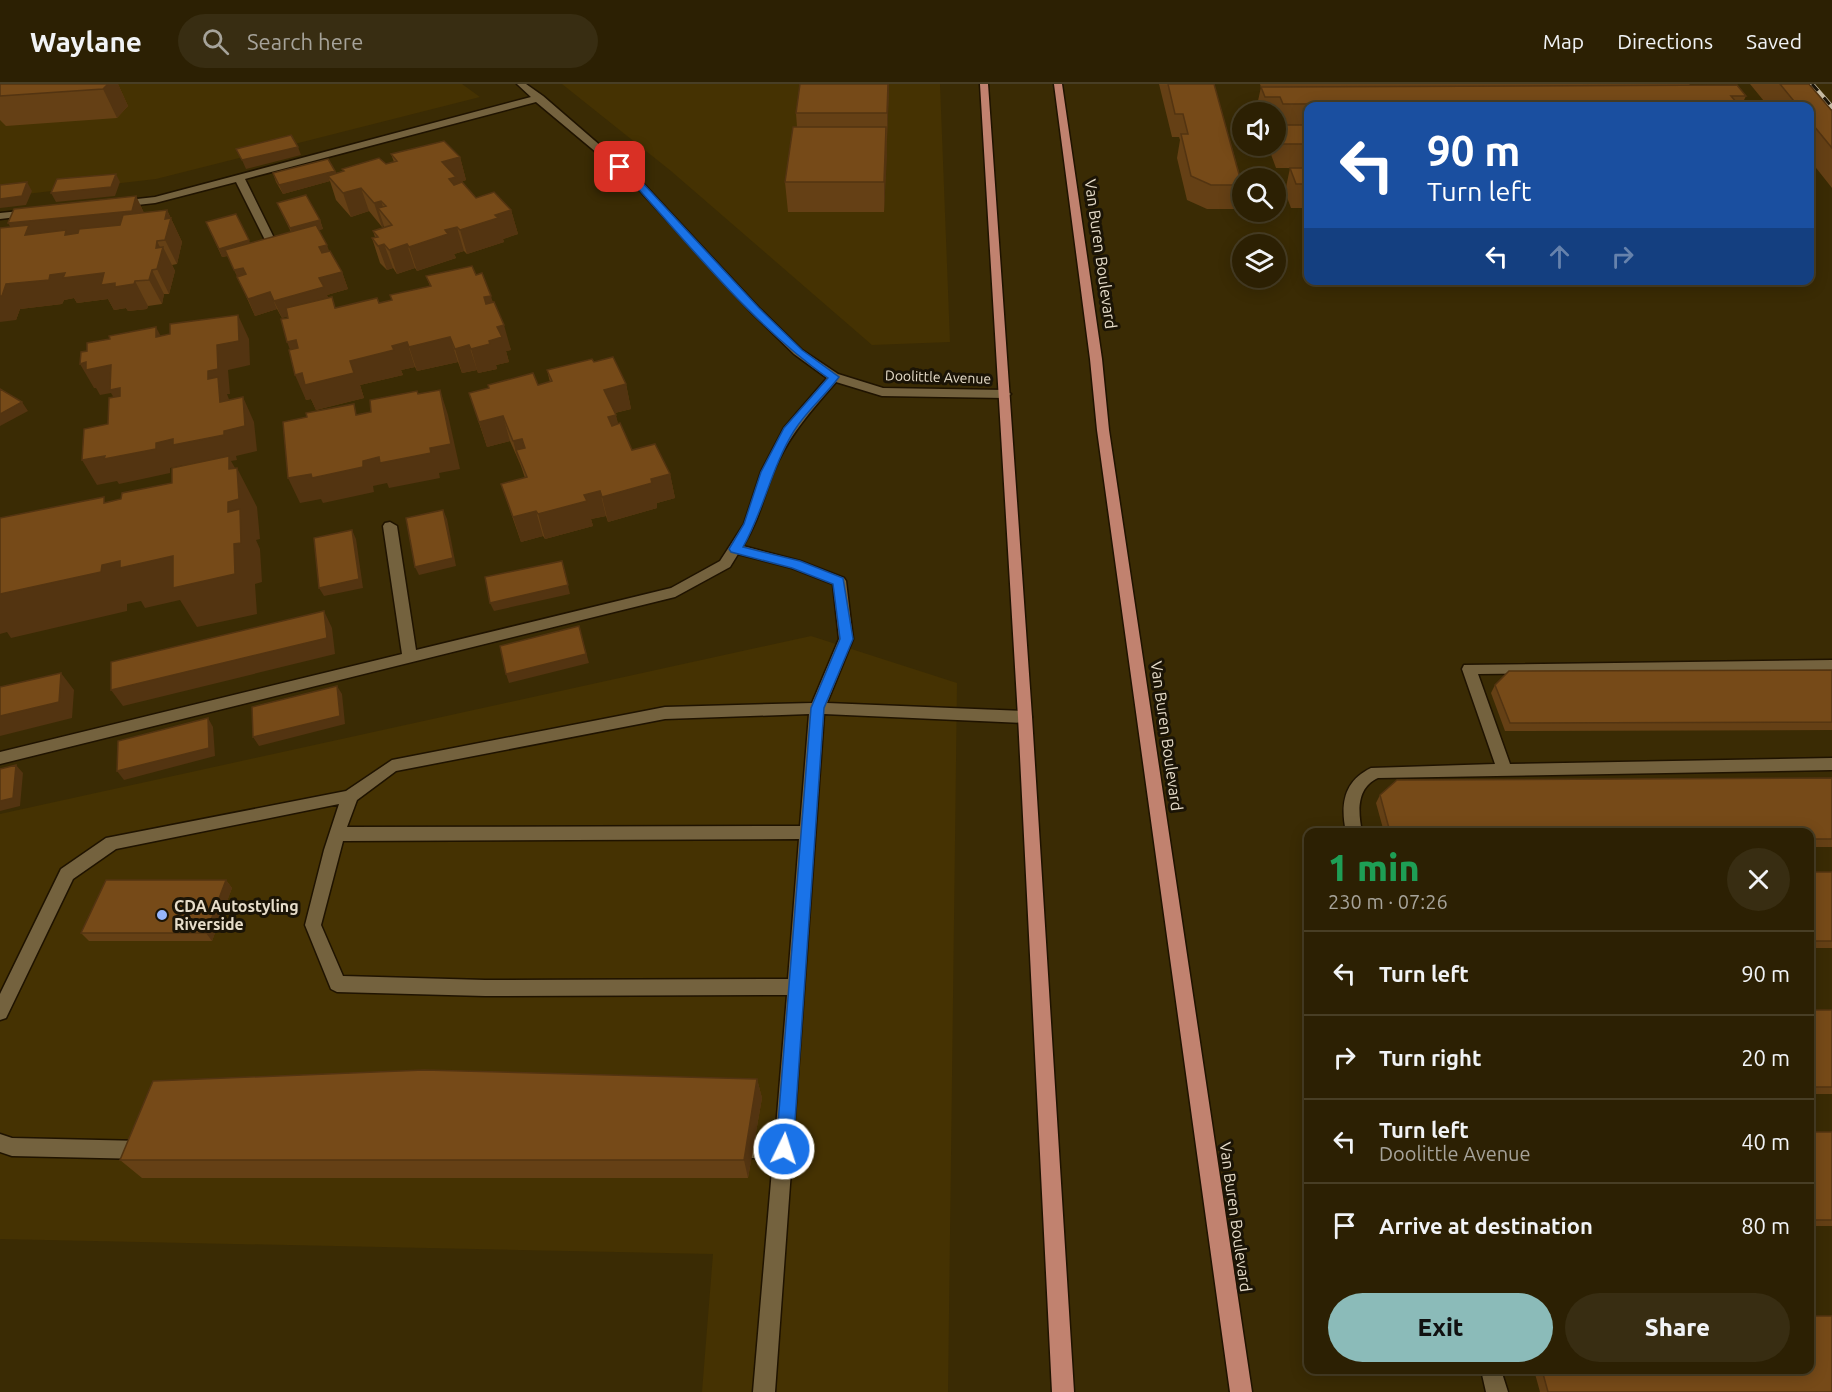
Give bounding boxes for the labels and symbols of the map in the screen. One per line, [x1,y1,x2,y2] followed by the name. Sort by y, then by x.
[594,141,645,192] pin
[1082,178,1120,330] street label: Van Buren Boulevard
[885,367,991,387] street label: Doolittle Avenue
[1148,660,1186,812] street label: Van Buren Boulevard
[174,897,299,933] place label: CDA Autostyling Riverside
[155,908,169,922] marker: CDA Autostyling Riverside
[752,1117,816,1181] position arrow
[1217,1141,1255,1293] street label: Van Buren Boulevard

